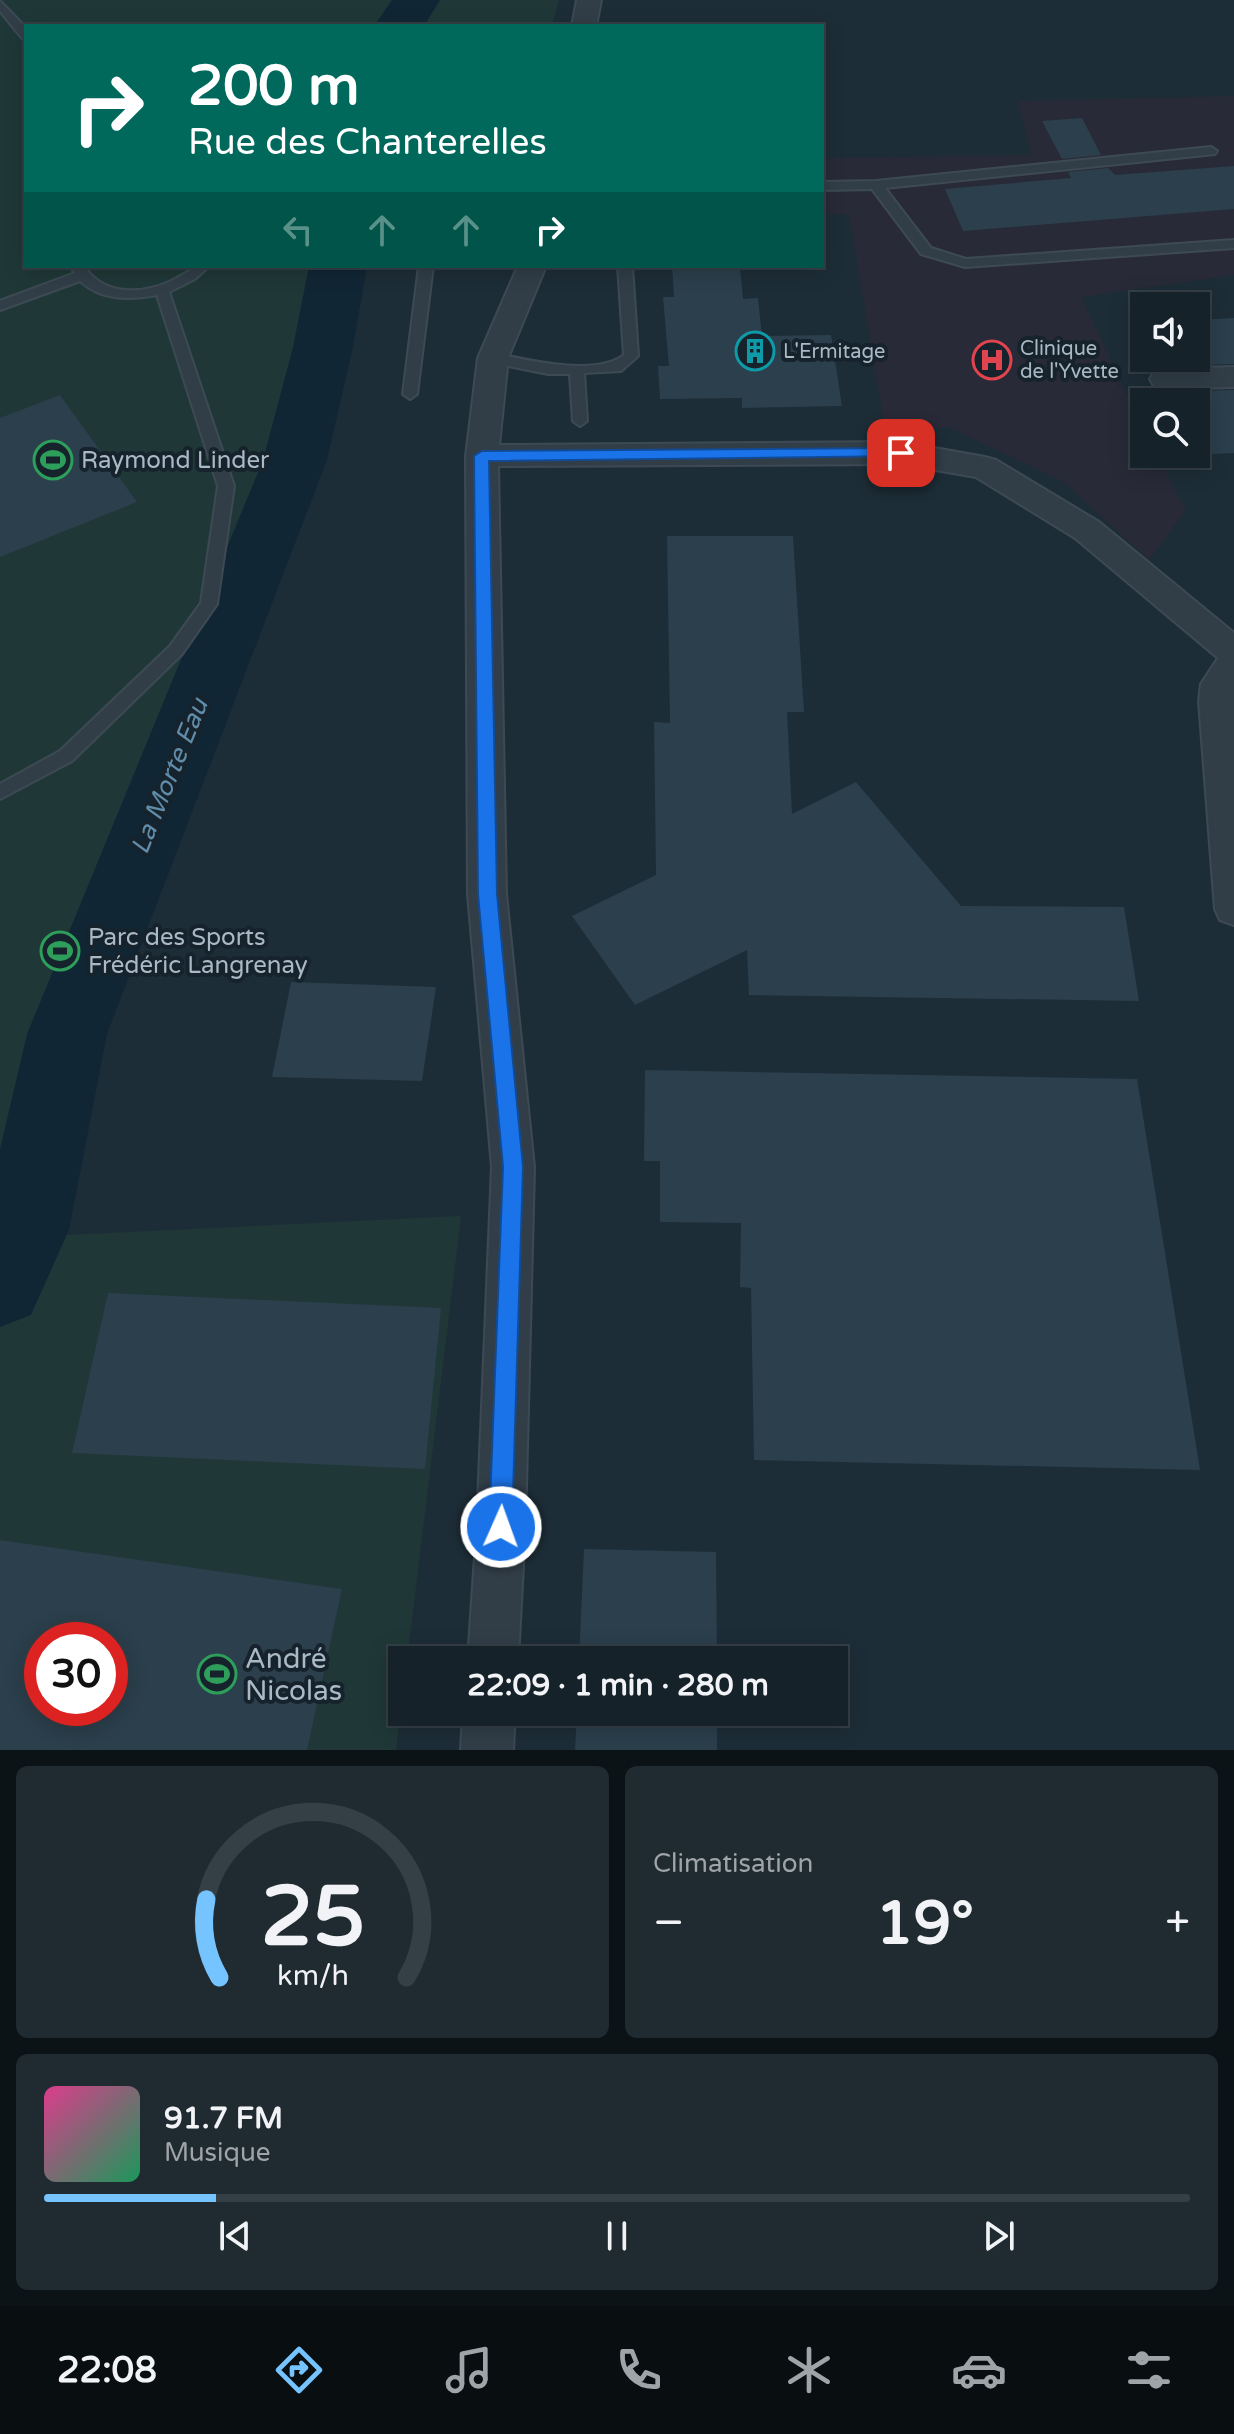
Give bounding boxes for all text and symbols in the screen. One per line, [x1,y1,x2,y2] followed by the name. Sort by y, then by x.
[188,53,359,120] text: 200 m
[56,56,160,160] icon: right
[188,121,547,164] text: Rue des Chanterelles
[276,208,320,252] icon: left
[360,208,404,252] icon: ahead
[444,208,488,252] icon: ahead
[528,208,572,252] icon: right
[1130,292,1210,468] map controls
[1130,292,1210,372] button: sound
[734,330,776,372] building icon: L'Ermitage
[1020,337,1119,384] place label: Clinique de l'Yvette
[971,339,1013,381] hospital icon: Clinique de l'Yvette
[783,340,885,364] place label: L'Ermitage
[1130,388,1210,468] button: search
[867,419,935,487] pin
[879,431,923,475] icon: arrive
[32,439,74,481] sports icon: Raymond Linder
[81,446,270,475] place label: Raymond Linder
[124,693,215,858] water label: La Morte Eau
[88,923,308,980] place label: Parc des Sports Frédéric Langrenay
[39,930,81,972] sports icon: Parc des Sports Frédéric Langrenay
[459,1485,543,1569] position arrow
[24,1622,128,1726] speed limit sign: 30
[245,1642,342,1708] place label: André Nicolas
[196,1653,238,1695] sports icon: André Nicolas
[467,1667,769,1704] text: 22:09 · 1 min · 280 m
[653,1848,813,1879] text: Climatisation
[260,1868,365,1968] text: 25
[876,1888,974,1960] text: 19°
[653,1897,684,1950] text: −
[1165,1897,1190,1950] text: +
[277,1959,348,1993] text: km/h
[164,2100,283,2137] text: 91.7 FM
[164,2137,271,2168] text: Musique
[213,2214,257,2258] icon: previous
[595,2214,639,2258] icon: pause
[977,2214,1021,2258] icon: next
[271,2342,327,2398] icon: directions
[441,2342,497,2398] icon: music
[611,2342,667,2398] icon: phone
[781,2342,837,2398] icon: climate
[951,2342,1007,2398] icon: car
[1121,2342,1177,2398] icon: filters
[57,2349,157,2392] text: 22:08

